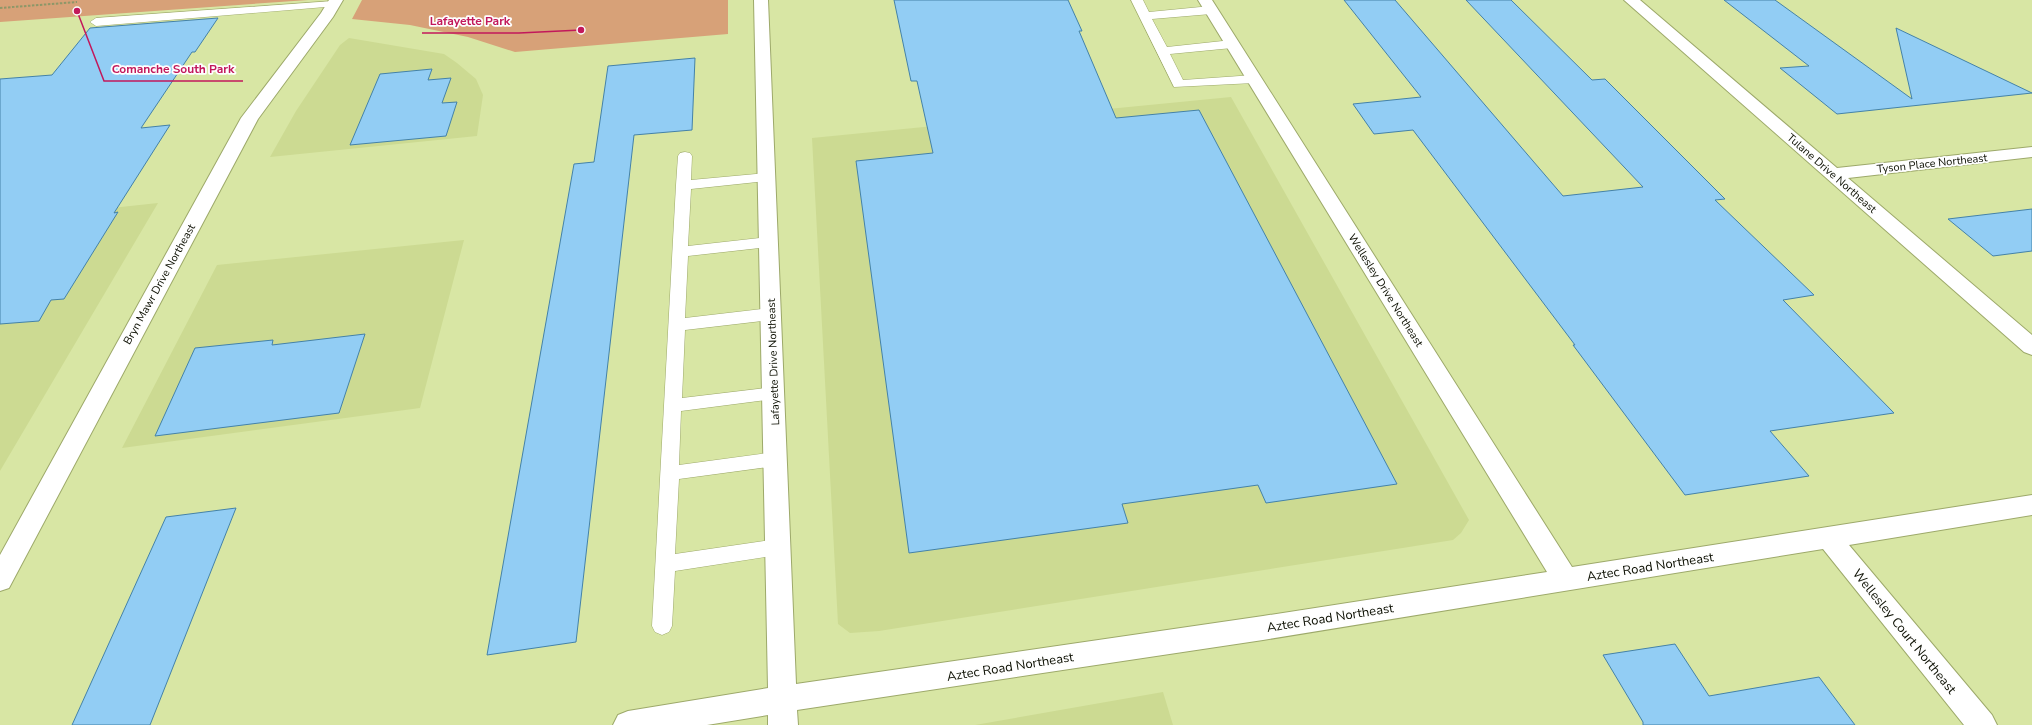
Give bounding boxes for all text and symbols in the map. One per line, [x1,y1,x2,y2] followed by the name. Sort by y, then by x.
[422,9,519,33] callout: Lafayette Park
[430,13,511,29] text: Lafayette Park
[104,57,243,81] callout: Comanche South Park
[112,61,235,77] text: Comanche South Park
[1784,130,1880,217] street label: Tulane Drive Northeast
[1876,150,1988,177] street label: Tyson Place Northeast
[120,221,199,347] street label: Bryn Mawr Drive Northeast
[1345,231,1427,350] street label: Wellesley Drive Northeast
[764,298,783,426] street label: Lafayette Drive Northeast
[1585,548,1715,586] street label: Aztec Road Northeast
[1848,565,1961,698] street label: Wellesley Court Northeast
[1265,599,1395,637] street label: Aztec Road Northeast
[945,648,1075,686] street label: Aztec Road Northeast

